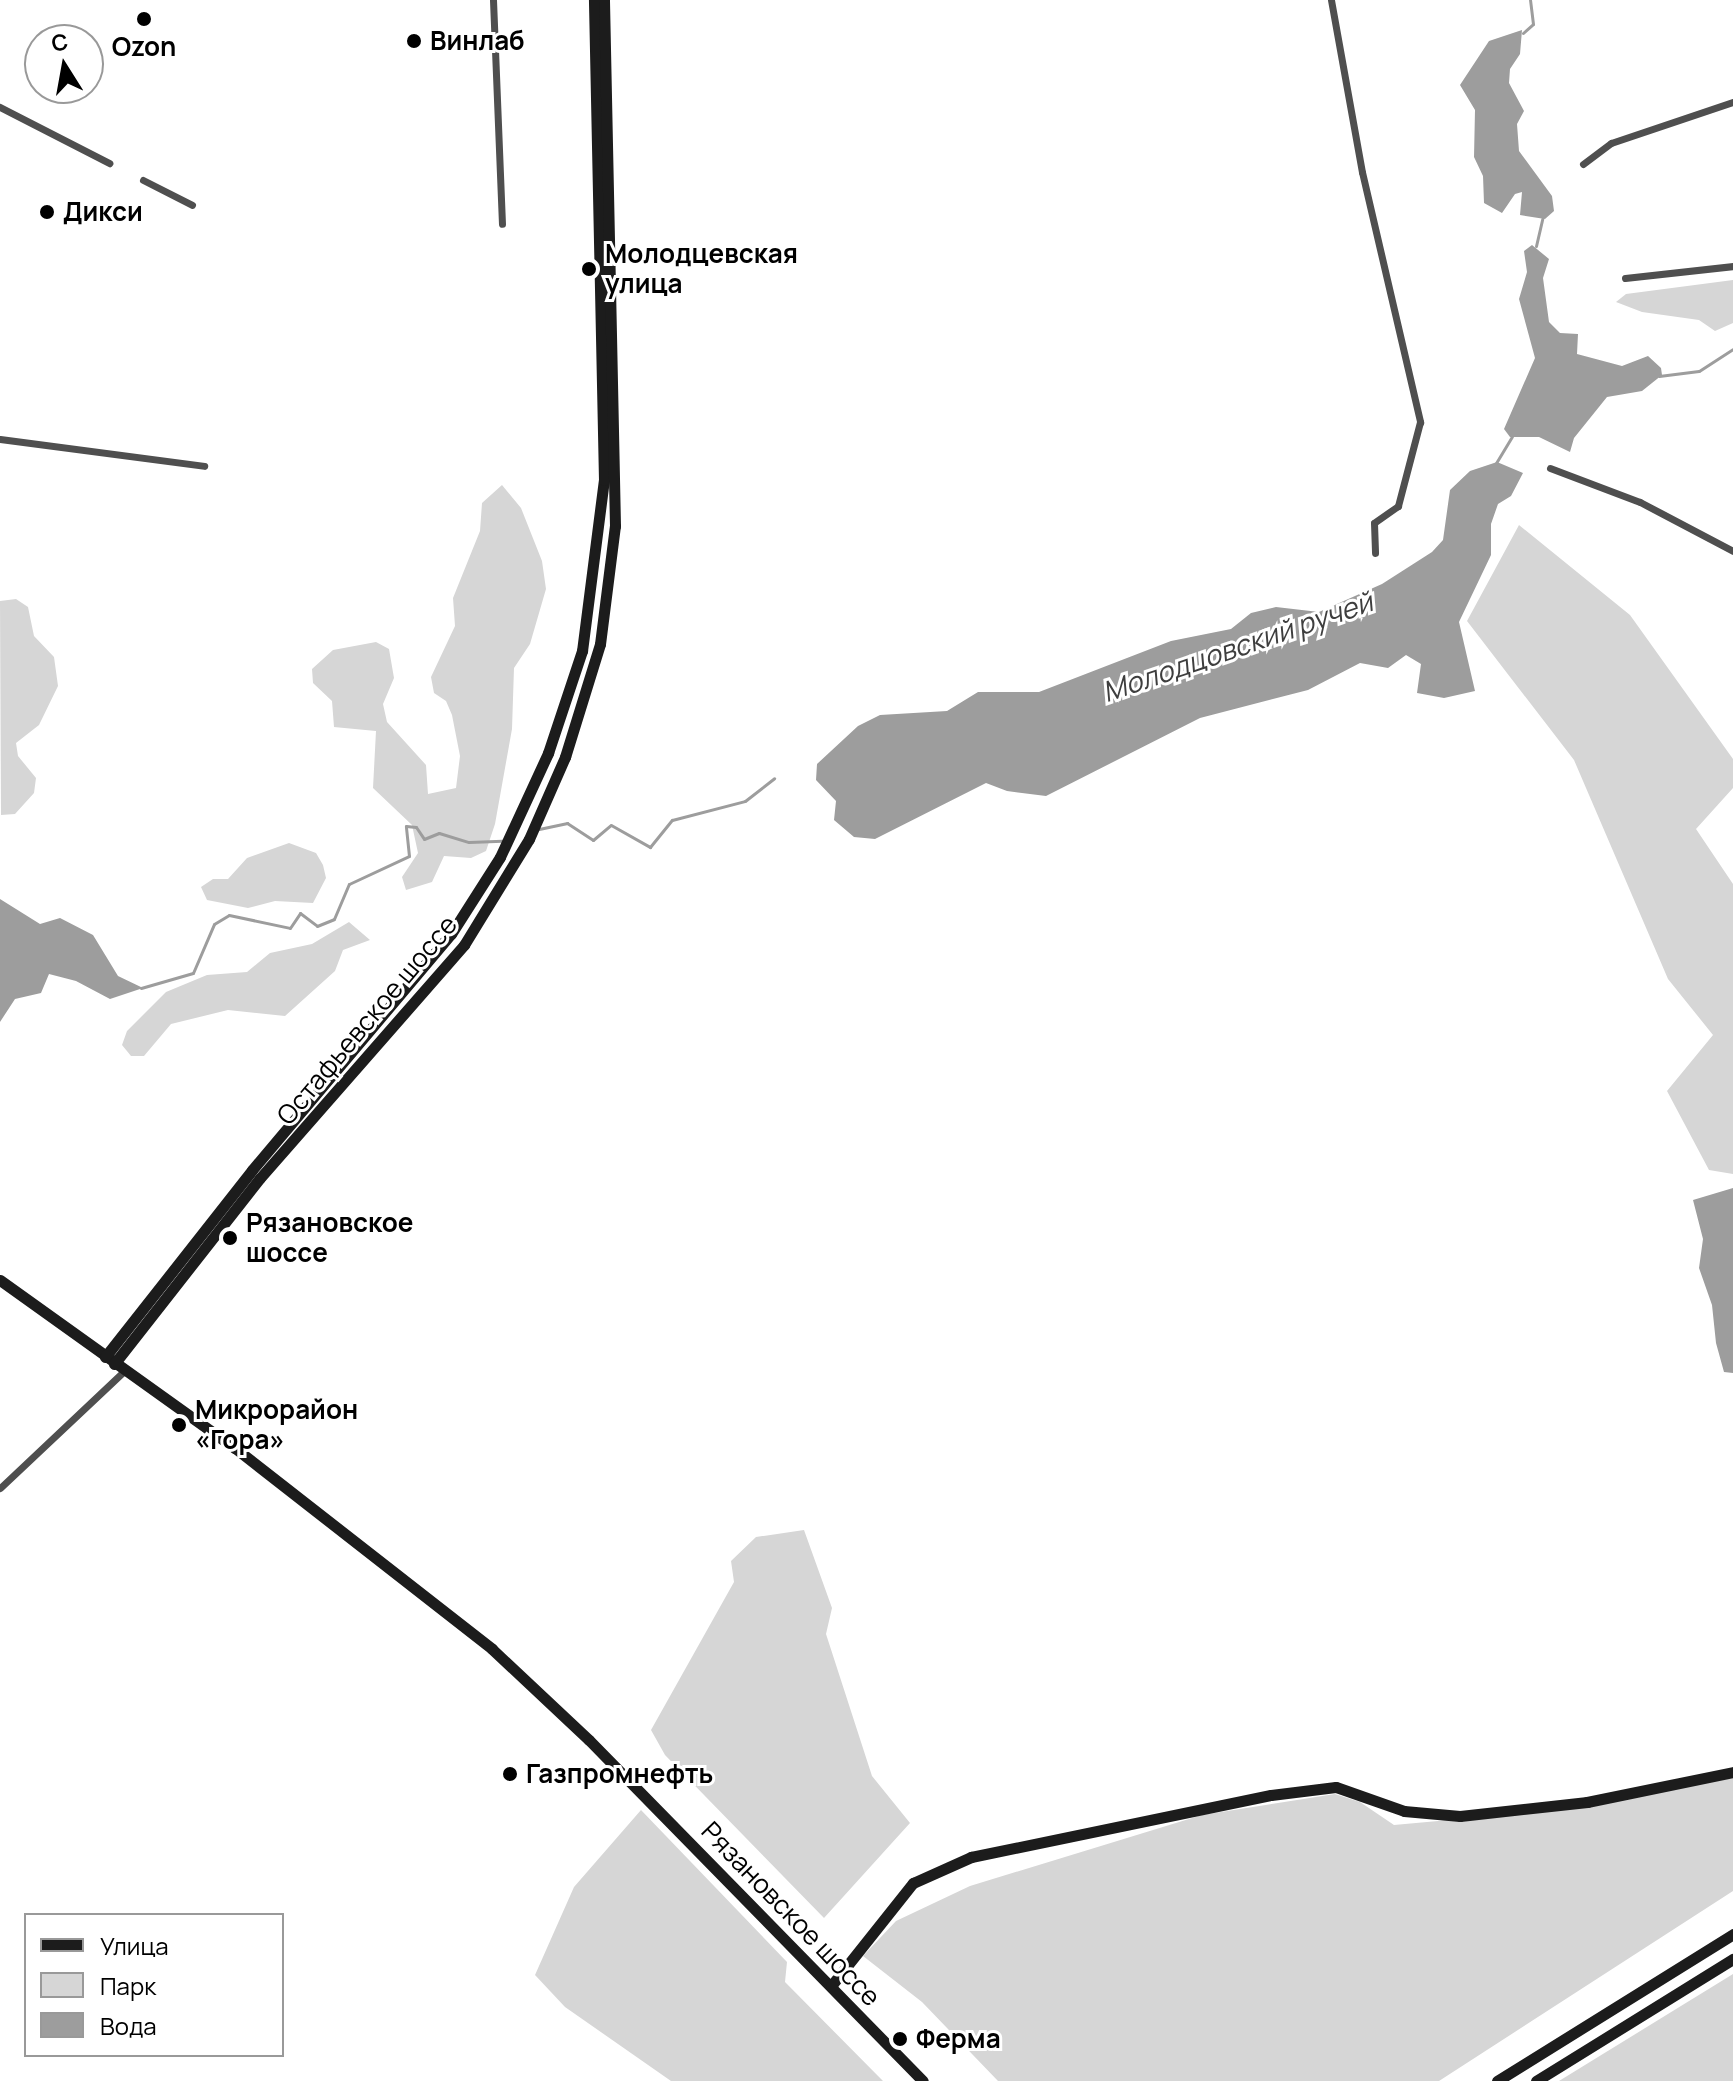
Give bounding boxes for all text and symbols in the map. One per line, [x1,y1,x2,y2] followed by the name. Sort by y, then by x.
[135,10,153,28] marker: Ozon
[24,24,104,104] north arrow
[430,25,525,57] place label: Винлаб
[49,26,71,59] text: С
[112,31,176,63] place label: Ozon
[405,32,423,50] marker: Винлаб
[63,196,143,228] place label: Дикси
[38,203,56,221] marker: Дикси
[605,238,798,300] place label: Молодцевская улица
[580,260,598,278] marker: Молодцевская улица
[1097,584,1377,708] water label: Молодцовский ручей
[270,909,464,1131] street label: Остафьевское шоссе
[246,1207,413,1268] place label: Рязановское шоссе
[221,1229,239,1247] marker: Рязановское шоссе
[195,1394,358,1456] place label: Микрорайон «Гора»
[170,1416,188,1434] marker: Микрорайон «Гора»
[526,1758,713,1790] place label: Газпромнефть
[501,1765,519,1783] marker: Газпромнефть
[695,1815,887,2013] street label: Рязановское шоссе
[24,1913,284,2057] legend
[100,1929,169,1962] text: Улица
[100,1969,156,2002] text: Парк
[100,2009,157,2042] text: Вода
[916,2023,1001,2055] place label: Ферма
[891,2030,909,2048] marker: Ферма

